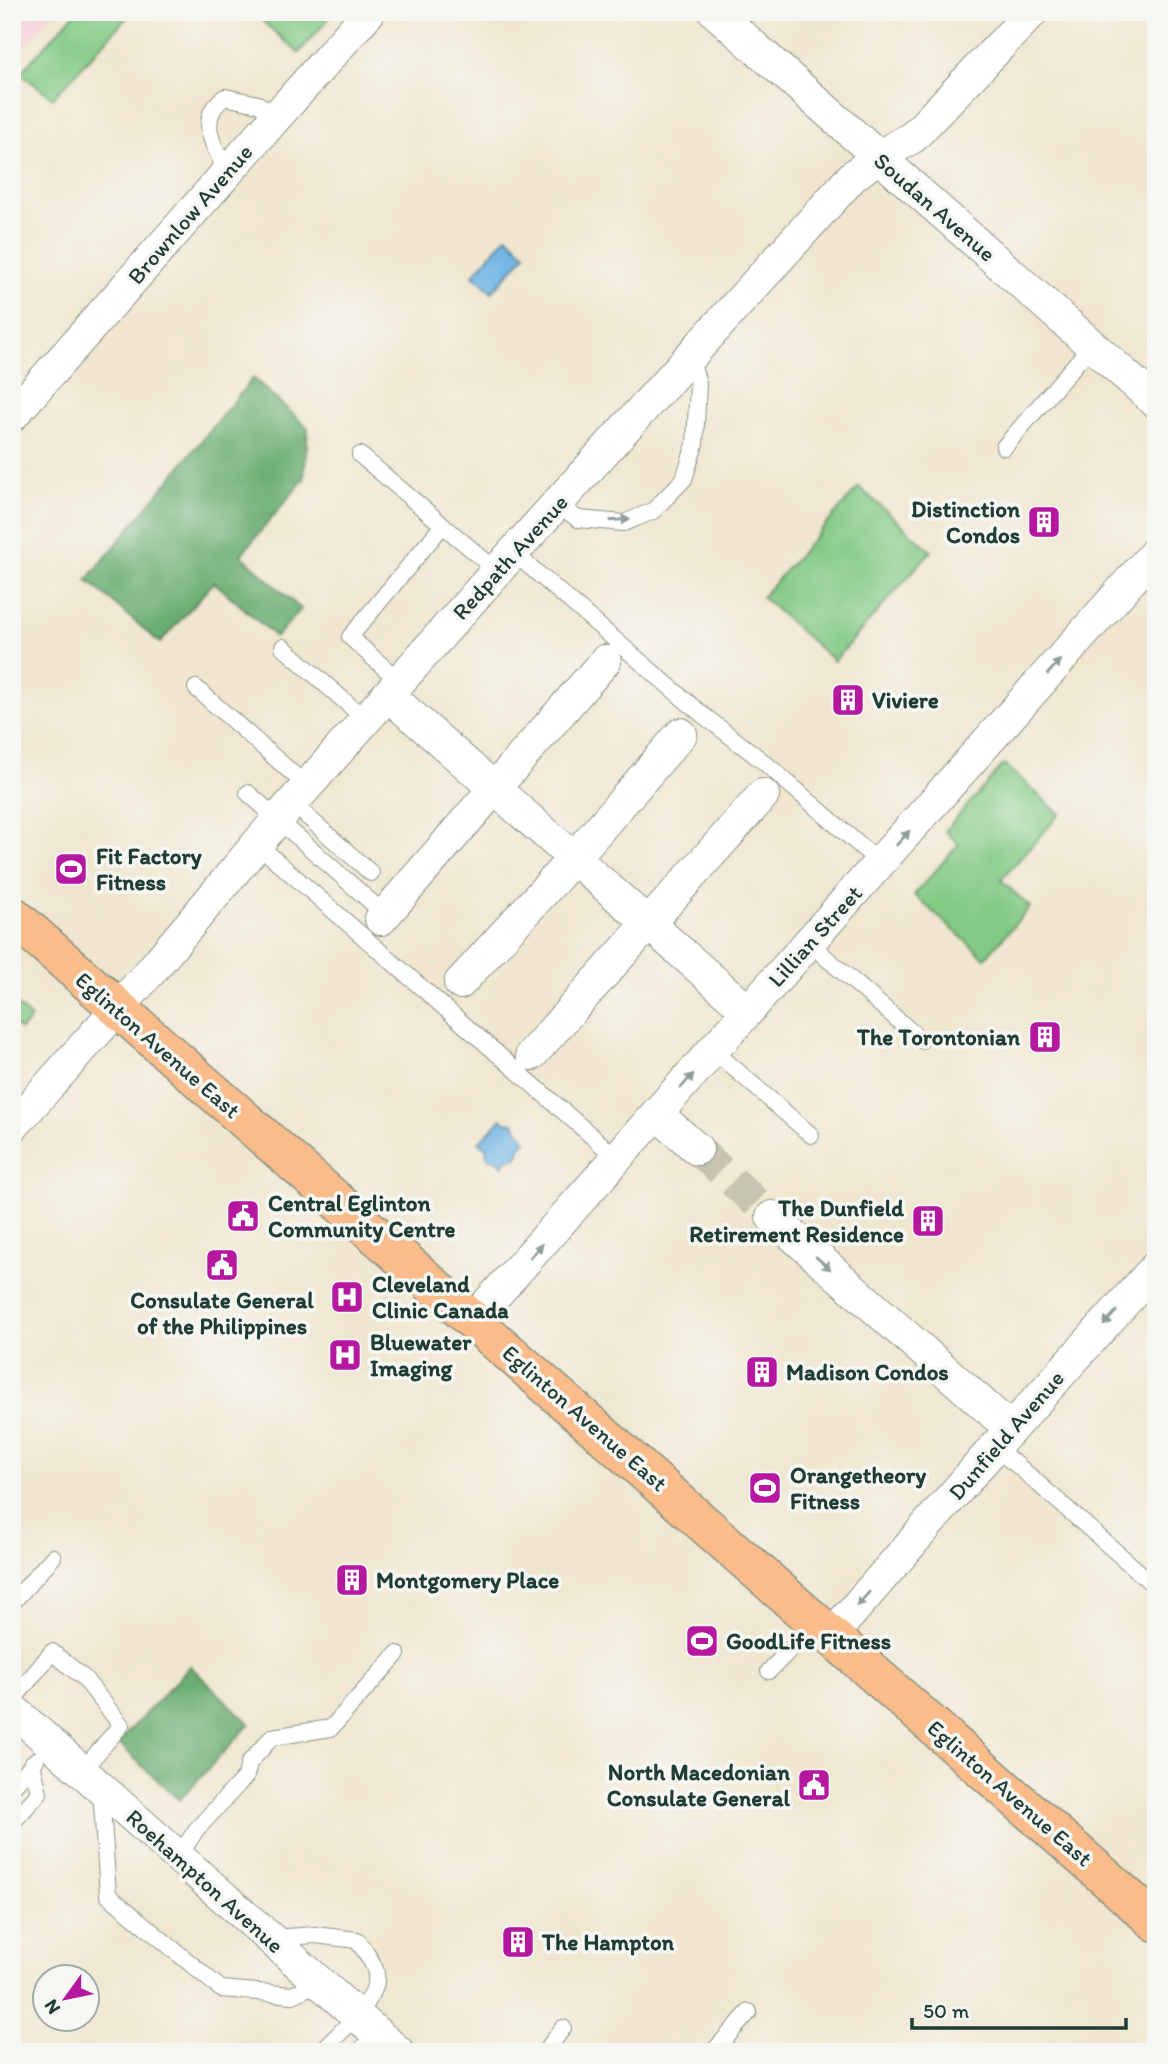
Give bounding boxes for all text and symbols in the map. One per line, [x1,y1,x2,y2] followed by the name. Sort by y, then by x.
[122,138,258,290] street label: Brownlow Avenue
[868,146,1002,268] street label: Soudan Avenue
[446,488,574,626] street label: Redpath Avenue
[911,495,1021,549] place label: Distinction Condos
[1025,503,1063,541] building icon: Distinction Condos
[609,515,631,526] one-way arrow
[1046,659,1061,676] one-way arrow
[829,681,867,719] building icon: Viviere
[872,686,939,714] place label: Viviere
[895,829,910,846] one-way arrow
[96,842,202,896] place label: Fit Factory Fitness
[52,850,90,888] sports icon: Fit Factory Fitness
[762,879,868,993] street label: Lillian Street
[70,966,247,1125] street label: Eglinton Avenue East
[1026,1018,1064,1056] building icon: The Torontonian
[856,1023,1021,1051] place label: The Torontonian
[678,1073,694,1090] one-way arrow
[268,1189,456,1243] place label: Central Eglinton Community Centre
[689,1194,904,1248] place label: The Dunfield Retirement Residence
[224,1197,262,1235] public building icon: Central Eglinton Community Centre
[909,1202,947,1240] building icon: The Dunfield Retirement Residence
[528,1242,544,1260] one-way arrow
[203,1246,241,1284] public building icon: Consulate General of the Philippines
[815,1254,832,1270] one-way arrow
[372,1270,509,1324] place label: Cleveland Clinic Canada
[328,1278,366,1316] hospital icon: Cleveland Clinic Canada
[130,1286,314,1340] place label: Consulate General of the Philippines
[1102,1309,1118,1327] one-way arrow
[370,1328,472,1382] place label: Bluewater Imaging
[326,1336,364,1374] hospital icon: Bluewater Imaging
[497,1339,674,1498] street label: Eglinton Avenue East
[743,1353,781,1391] building icon: Madison Condos
[786,1358,949,1386] place label: Madison Condos
[942,1364,1070,1506] street label: Dunfield Avenue
[790,1461,926,1515] place label: Orangetheory Fitness
[746,1469,784,1507] sports icon: Orangetheory Fitness
[333,1561,371,1599] building icon: Montgomery Place
[376,1566,559,1594] place label: Montgomery Place
[855,1590,871,1608] one-way arrow
[683,1622,721,1660] sports icon: GoodLife Fitness
[726,1627,891,1655] place label: GoodLife Fitness
[922,1714,1099,1873] street label: Eglinton Avenue East
[607,1758,791,1812] place label: North Macedonian Consulate General
[795,1766,833,1804] public building icon: North Macedonian Consulate General
[120,1803,290,1959] street label: Roehampton Avenue
[499,1923,537,1961] building icon: The Hampton
[541,1928,675,1956] place label: The Hampton
[32,1962,102,2032] north arrow
[912,1987,1126,2031] scale bar
[39,1995,65,2019] text: N
[923,1998,970,2023] text: 50 m

